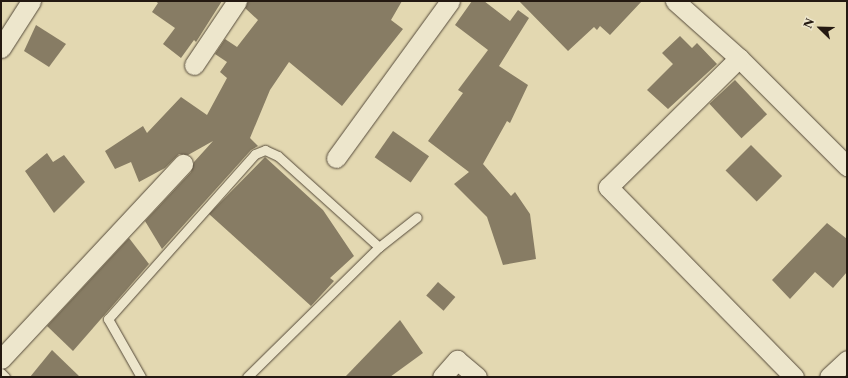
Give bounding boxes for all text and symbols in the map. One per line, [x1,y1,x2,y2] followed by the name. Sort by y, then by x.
[800,8,840,48] north arrow
[801,16,817,30] text: N

